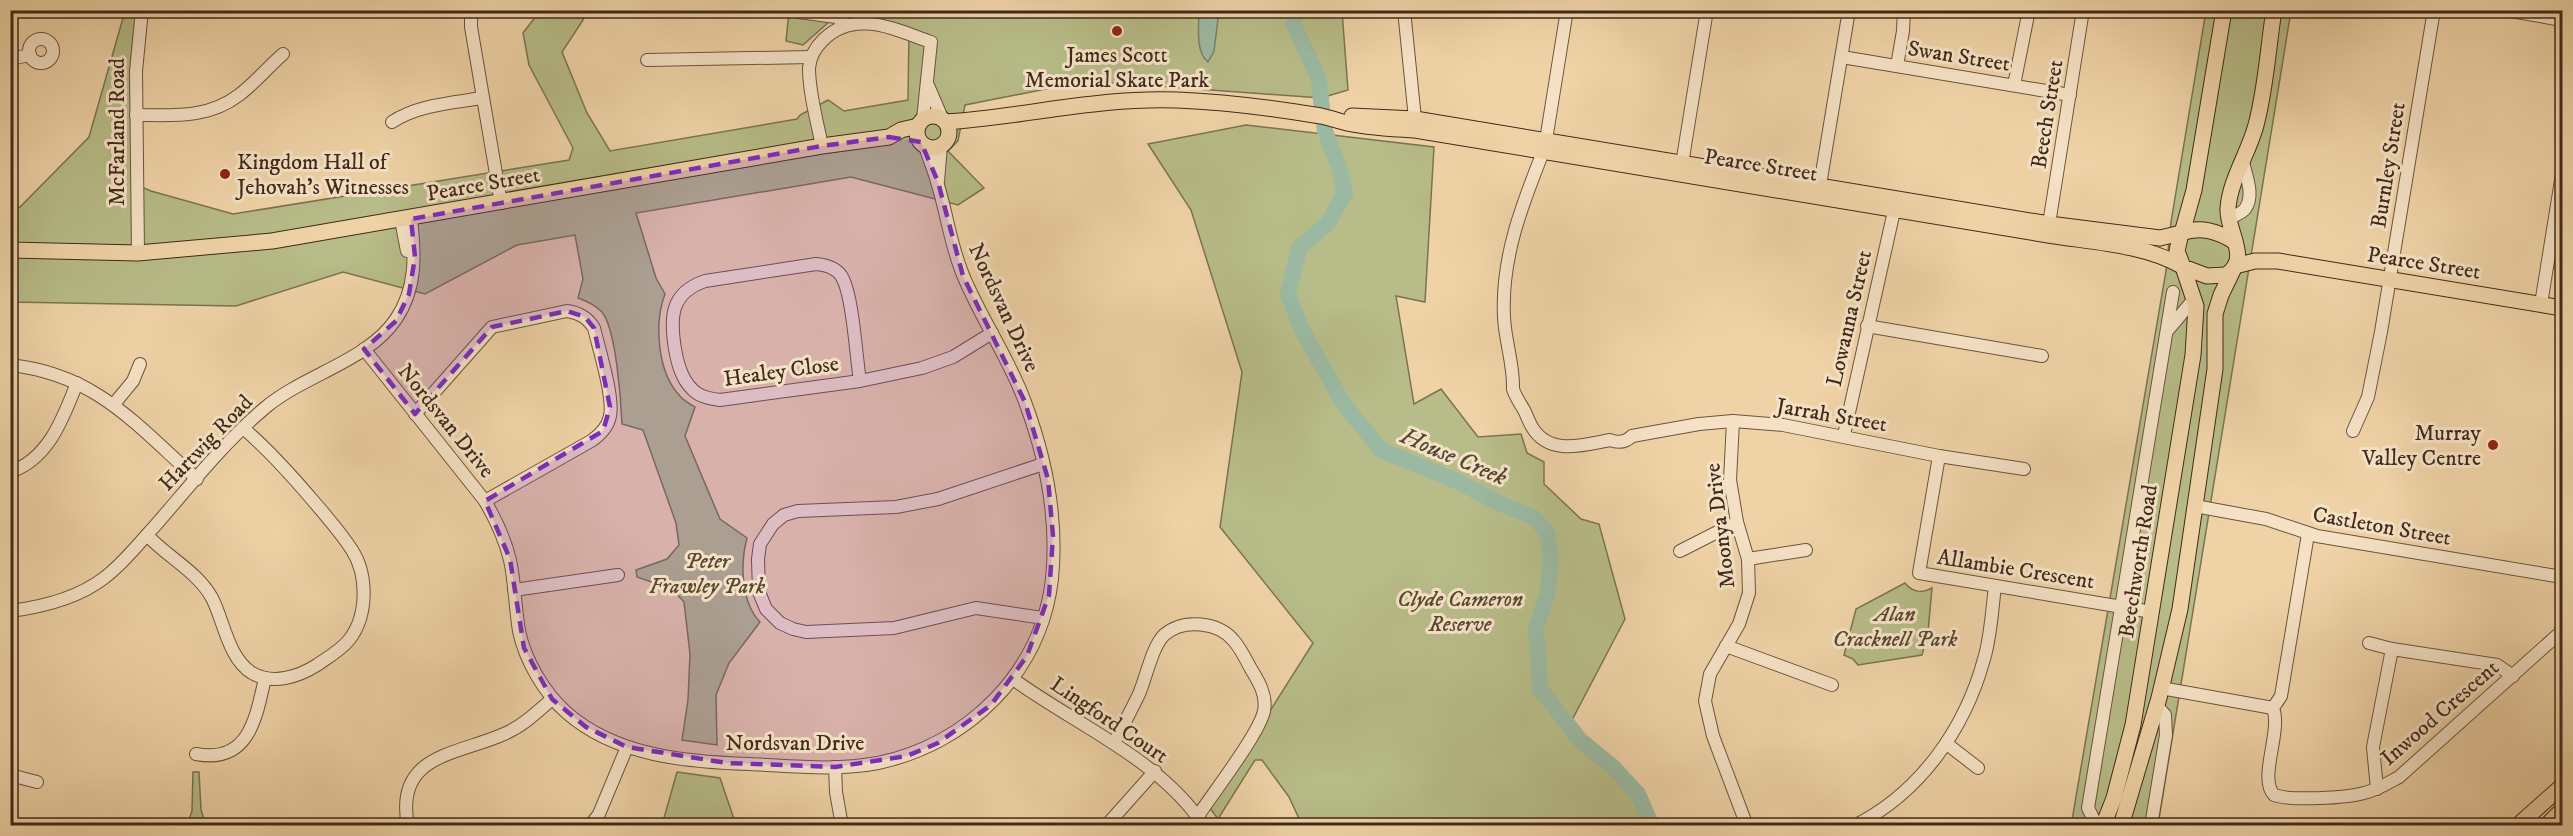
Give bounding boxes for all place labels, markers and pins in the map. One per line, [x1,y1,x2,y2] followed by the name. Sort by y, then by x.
[1110,24,1124,38] marker: James Scott Memorial Skate Park
[1025,42,1209,94] place label: James Scott Memorial Skate Park
[235,149,409,201] place label: Kingdom Hall of Jehovah's Witnesses
[218,167,232,181] marker: Kingdom Hall of Jehovah's Witnesses
[2361,420,2482,472] place label: Murray Valley Centre
[2486,438,2500,452] marker: Murray Valley Centre

